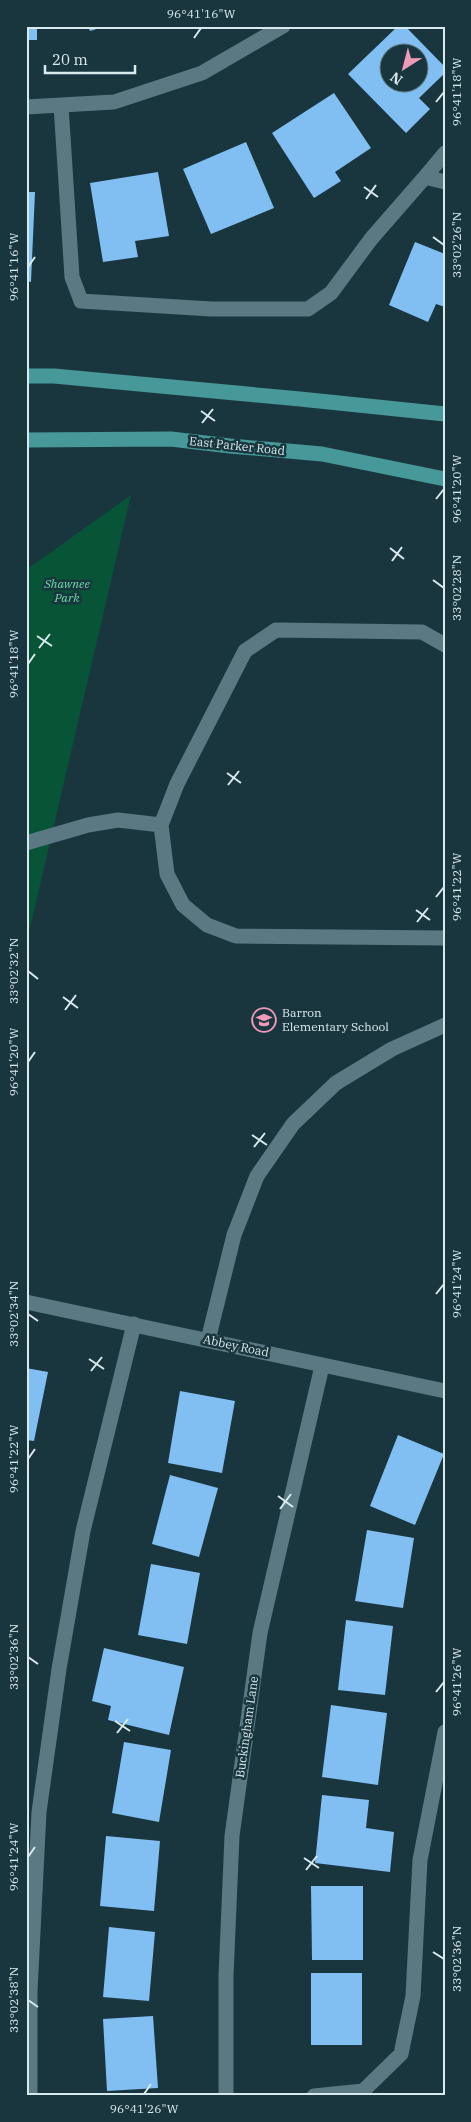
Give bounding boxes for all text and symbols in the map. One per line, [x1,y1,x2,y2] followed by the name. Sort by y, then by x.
[167,6,236,21] text: 96°41'16"W
[45,42,135,74] scale bar
[378,42,428,92] north arrow
[52,50,88,69] text: 20 m
[449,57,464,126] text: 96°41'18"W
[387,68,406,89] text: N
[449,212,464,278] text: 33°02'26"N
[6,232,21,301] text: 96°41'16"W
[188,433,286,458] street label: East Parker Road
[449,454,464,523] text: 96°41'20"W
[449,555,464,621] text: 33°02'28"N
[43,576,90,605] park label: Shawnee Park
[6,629,21,698] text: 96°41'18"W
[449,852,464,921] text: 96°41'22"W
[6,938,21,1004] text: 33°02'32"N
[282,1005,389,1034] place label: Barron Elementary School
[251,1007,277,1033] school or university icon: Barron Elementary School
[6,1027,21,1096] text: 96°41'20"W
[449,1249,464,1318] text: 96°41'24"W
[6,1281,21,1347] text: 33°02'34"N
[202,1331,270,1360] street label: Abbey Road
[6,1424,21,1493] text: 96°41'22"W
[6,1624,21,1690] text: 33°02'36"N
[449,1647,464,1716] text: 96°41'26"W
[232,1675,261,1779] street label: Buckingham Lane
[6,1822,21,1891] text: 96°41'24"W
[449,1926,464,1992] text: 33°02'36"N
[6,1967,21,2033] text: 33°02'38"N
[110,2101,179,2116] text: 96°41'26"W

